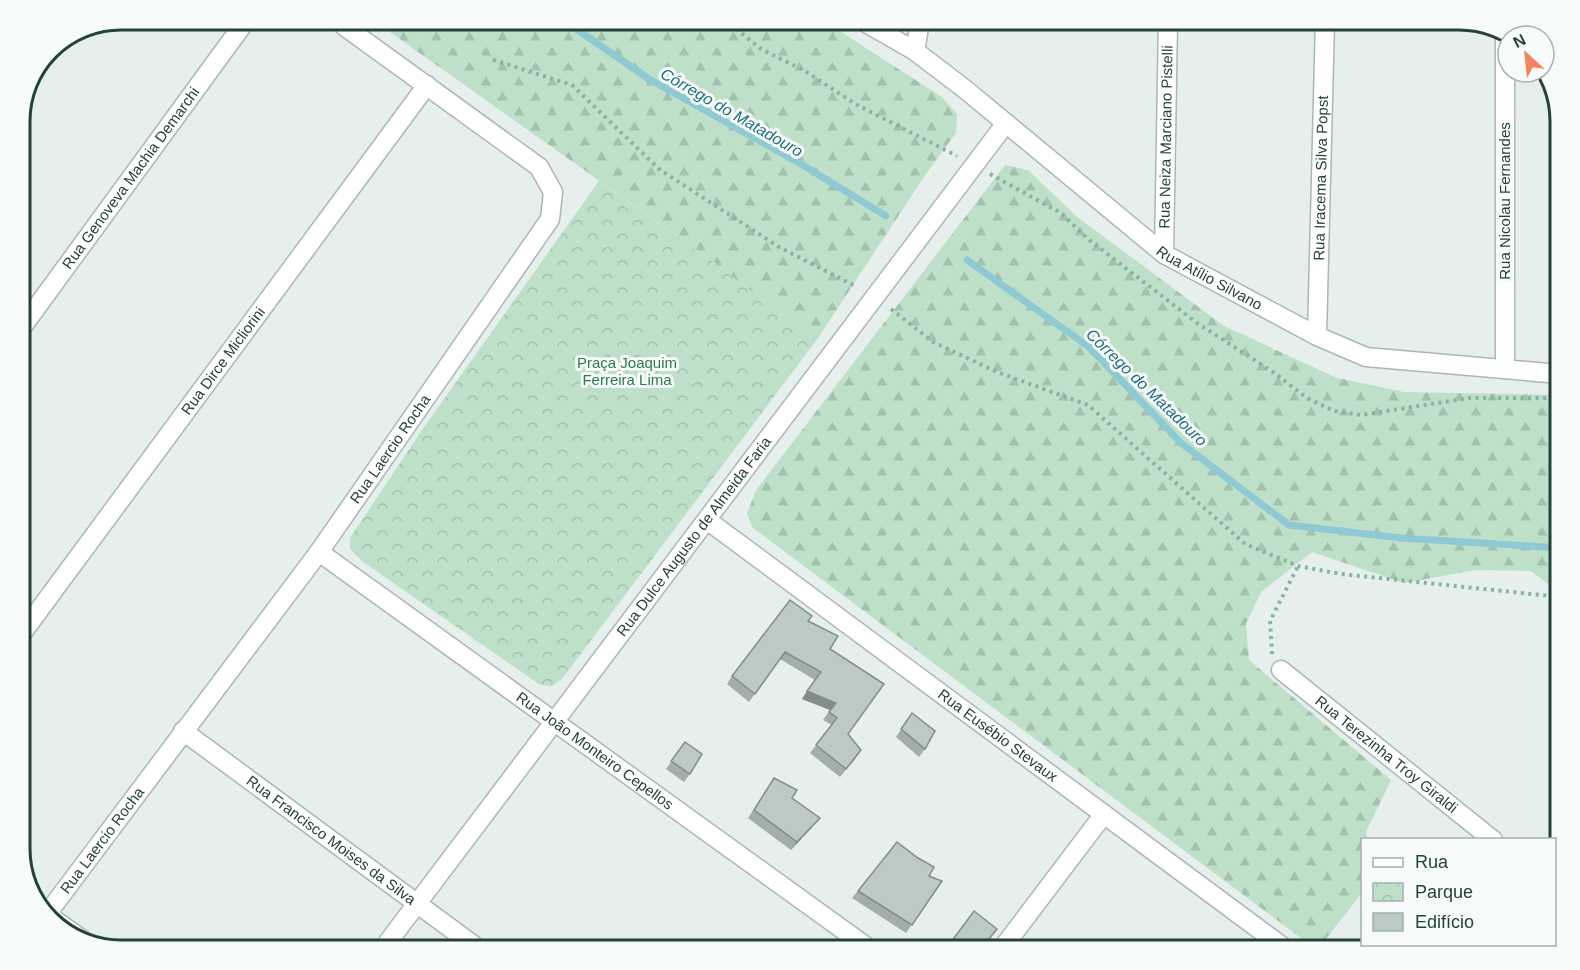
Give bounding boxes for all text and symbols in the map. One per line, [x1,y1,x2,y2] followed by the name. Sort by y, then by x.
[1496,24,1556,84] north arrow
[1510,31,1528,51] text: N
[1155,45,1176,229] street label: Rua Neiza Marciano Pistelli
[658,65,806,160] water label: Córrego do Matadouro
[58,84,203,272] street label: Rua Genoveva Machia Demarchi
[1310,94,1331,261] street label: Rua Iracema Silva Popst
[1496,122,1513,280] street label: Rua Nicolau Fernandes
[1153,242,1265,313] street label: Rua Atílio Silvano
[178,304,268,418] street label: Rua Dirce Micliorini
[1083,325,1211,449] water label: Córrego do Matadouro
[577,354,677,388] park label: Praça Joaquim Ferreira Lima
[346,391,434,506] street label: Rua Laercio Rocha
[613,433,775,639] street label: Rua Dulce Augusto de Almeida Faria
[935,685,1062,785] street label: Rua Eusébio Stevaux
[513,688,677,813] street label: Rua João Monteiro Cepellos
[1312,692,1461,816] street label: Rua Terezinha Troy Giraldi
[243,772,420,908] street label: Rua Francisco Moises da Silva
[56,783,148,897] street label: Rua Laercio Rocha
[1361,838,1556,946] legend
[1415,852,1449,872] text: Rua
[1415,882,1473,902] text: Parque
[1415,912,1474,932] text: Edifício

